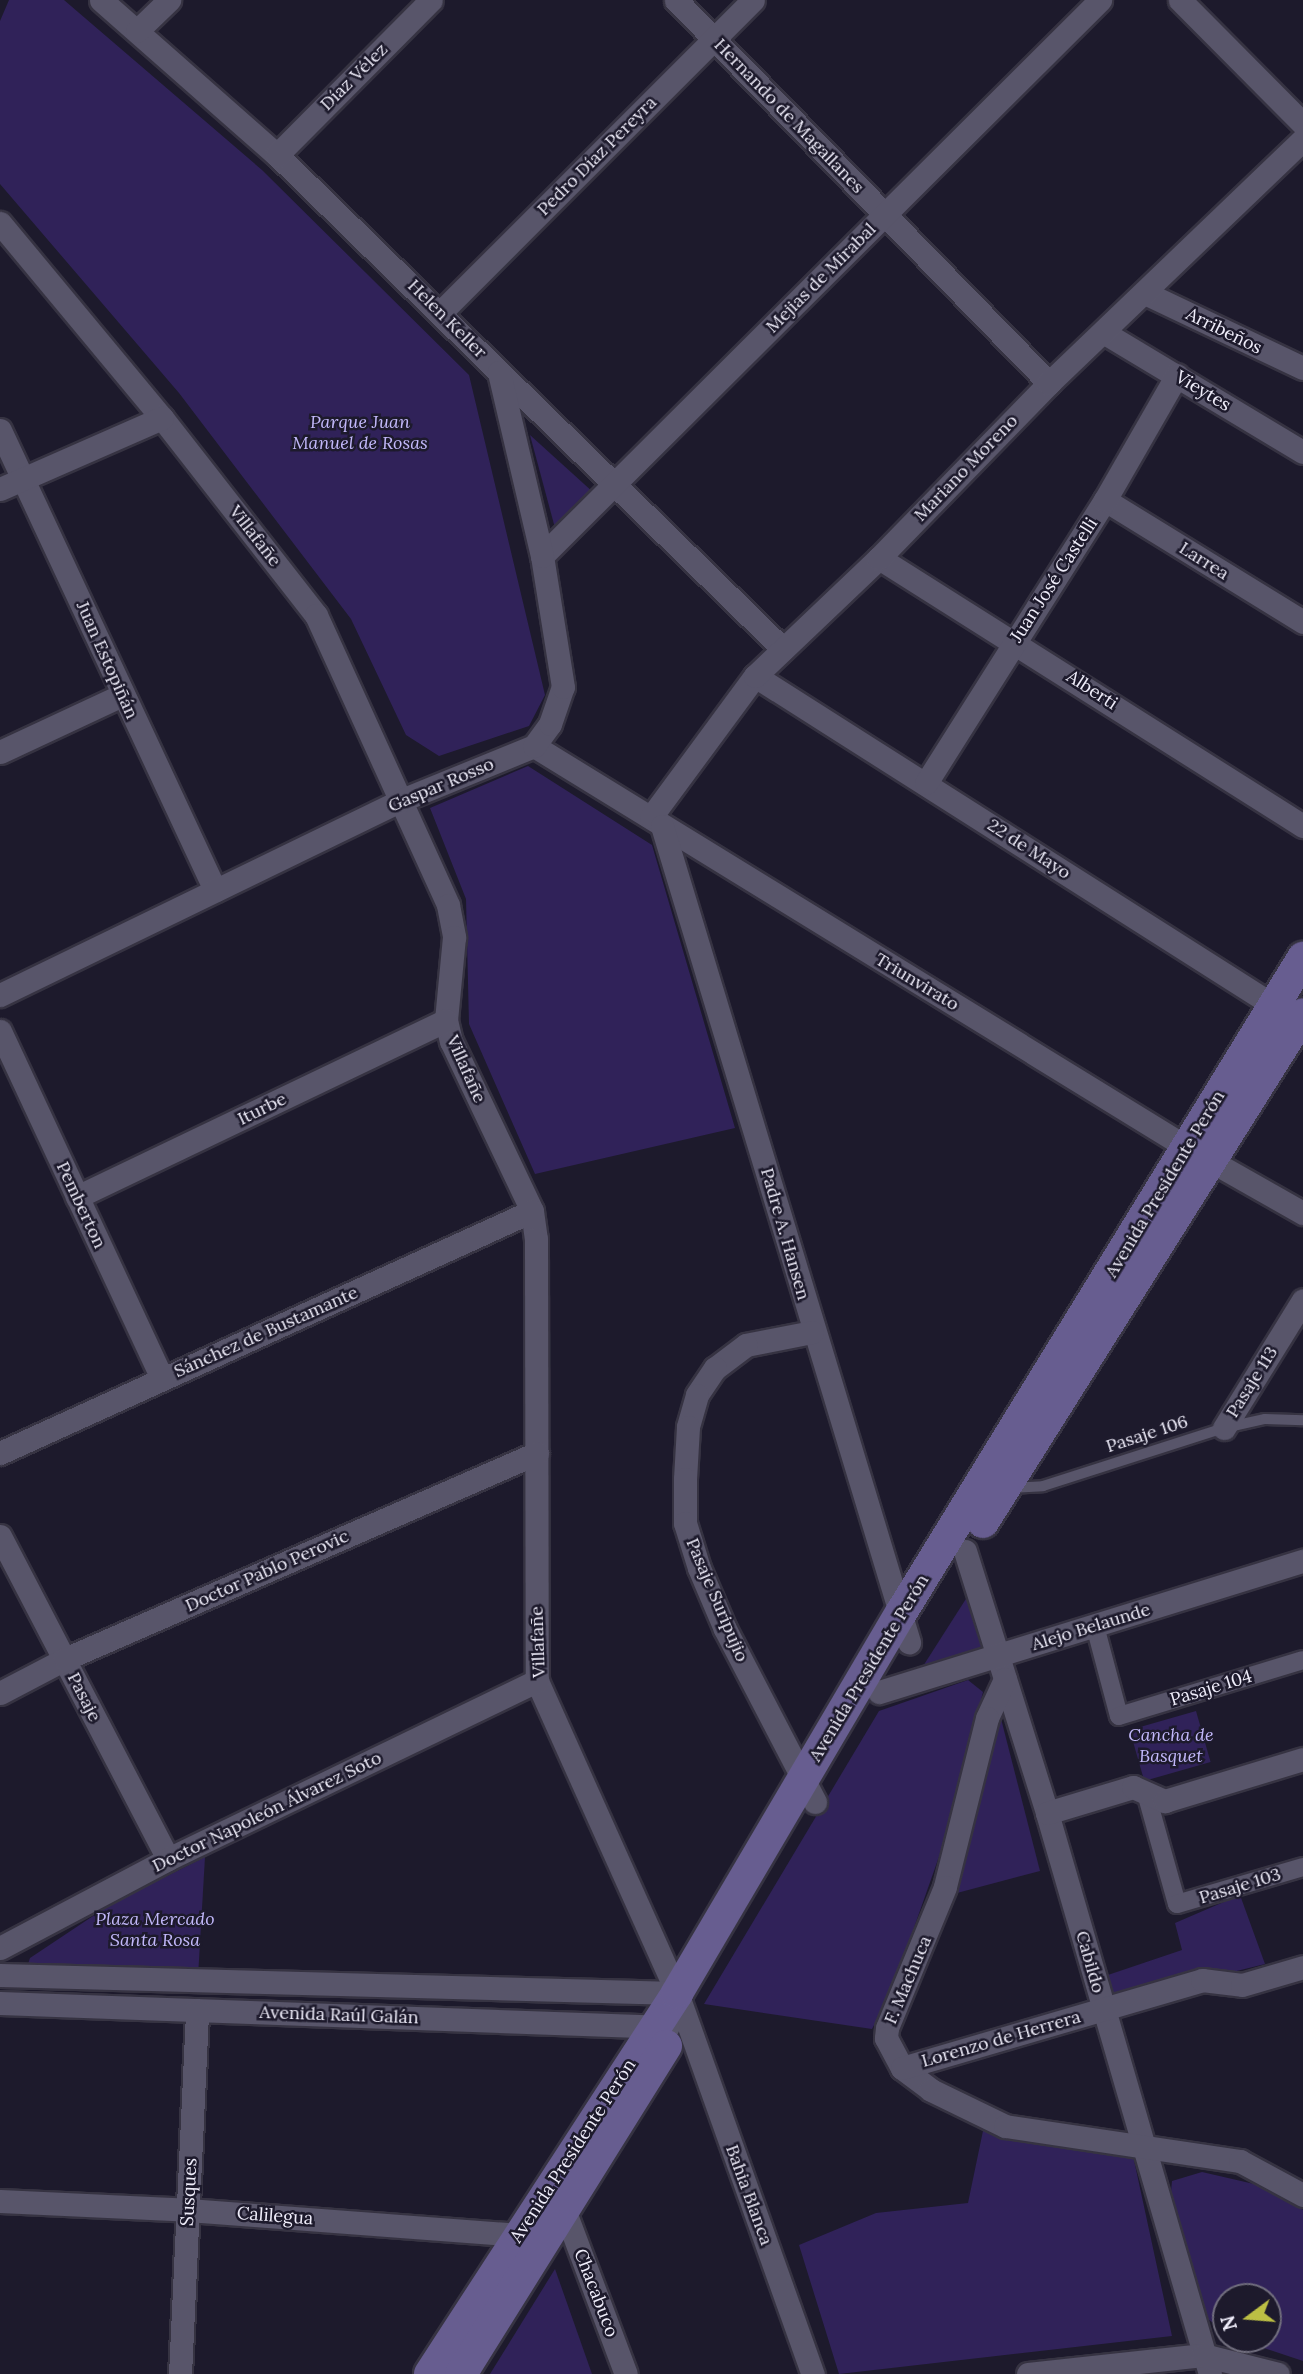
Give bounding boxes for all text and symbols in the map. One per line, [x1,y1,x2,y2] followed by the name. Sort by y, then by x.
[709,34,869,198] street label: Hernando de Magallanes
[316,39,392,115] street label: Díaz Vélez
[533,92,661,220] street label: Pedro Díaz Pereyra
[761,218,881,338] street label: Mejias de Mirabal
[403,275,491,363] street label: Helen Keller
[1182,303,1266,359] street label: Arribeños
[1171,366,1235,416] street label: Vieytes
[910,410,1022,526] street label: Mariano Moreno
[292,412,428,454] park label: Parque Juan Manuel de Rosas
[224,501,286,571] street label: Villafañe
[1006,514,1102,646] street label: Juan José Castelli
[1175,537,1233,585] street label: Larrea
[71,598,143,722] street label: Juan Estopiñán
[1062,666,1122,714] street label: Alberti
[385,753,497,817] street label: Gaspar Rosso
[983,814,1075,884] street label: 22 de Mayo
[871,949,963,1015] street label: Triunvirato
[442,1032,490,1106] street label: Villafañe
[1101,1087,1229,1281] street label: Avenida Presidente Perón
[234,1088,290,1130] street label: Iturbe
[52,1158,110,1252] street label: Pemberton
[756,1165,814,1303] street label: Padre A. Hansen
[171,1282,361,1382] street label: Sánchez de Bustamante
[1222,1342,1282,1422] street label: Pasaje 113
[1103,1411,1191,1457] street label: Pasaje 106
[182,1525,352,1617] street label: Doctor Pablo Perovic
[681,1535,753,1665] street label: Pasaje Suripujio
[805,1571,933,1765] street label: Avenida Presidente Perón
[1029,1599,1153,1655] street label: Alejo Belaunde
[526,1606,550,1678] street label: Villafañe
[1168,1665,1254,1711] street label: Pasaje 104
[63,1669,105,1725] street label: Pasaje
[1128,1725,1214,1768] park label: Cancha de Basquet
[149,1747,385,1877] street label: Doctor Napoleón Álvarez Soto
[1196,1863,1284,1909] street label: Pasaje 103
[95,1909,215,1952] park label: Plaza Mercado Santa Rosa
[1071,1928,1109,1996] street label: Cabildo
[880,1933,936,2027] street label: F. Machuca
[259,2001,419,2029] street label: Avenida Raúl Galán
[919,2006,1083,2072] street label: Lorenzo de Herrera
[506,2055,640,2247] street label: Avenida Presidente Perón
[721,2142,777,2248] street label: Bahia Blanca
[176,2157,202,2227] street label: Susques
[236,2203,314,2229] street label: Calilegua
[569,2246,623,2340] street label: Chacabuco
[1212,2283,1282,2353] north arrow
[1215,2313,1242,2334] text: N

